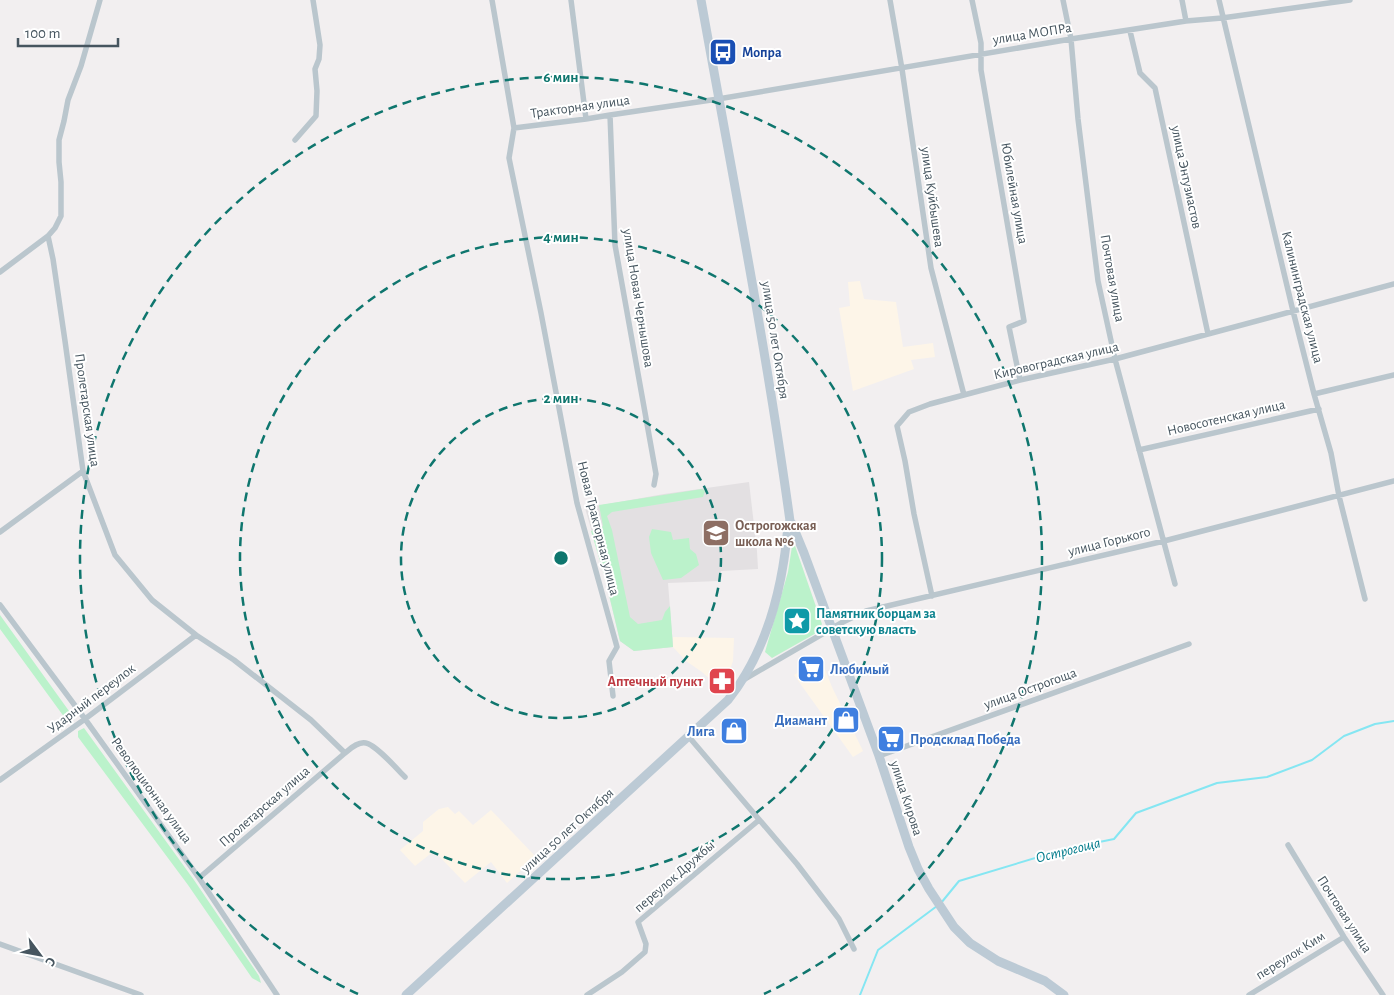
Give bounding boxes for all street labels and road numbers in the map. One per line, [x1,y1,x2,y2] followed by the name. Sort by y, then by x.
[991,21,1073,47] street label: улица МОПРа
[530,93,631,121] street label: Тракторная улица
[1168,123,1204,230] street label: улица Энтузиастов
[998,141,1030,246] street label: Юбилейная улица
[918,145,946,249] street label: улица Куйбышева
[620,227,656,369] street label: улица Новая Чернышова
[1279,230,1325,365] street label: Калининградская улица
[1097,233,1127,324] street label: Почтовая улица
[759,279,791,400] street label: улица 50 лет Октября
[992,340,1121,382] street label: Кировоградская улица
[72,352,102,468] street label: Пролетарская улица
[1166,397,1287,438] street label: Новосотенская улица
[575,460,622,597] street label: Новая Тракторная улица
[1066,525,1152,559] street label: улица Горького
[45,661,138,736] street label: Ударный переулок
[981,665,1079,713] street label: улица Острогоща
[108,735,194,847] street label: Революционная улица
[887,758,925,838] street label: улица Кирова
[217,763,313,850] street label: Пролетарская улица
[518,786,617,876] street label: улица 50 лет Октября
[632,838,718,915] street label: переулок Дружбы
[1314,874,1374,956] street label: Почтовая улица
[1253,929,1328,983] street label: переулок Ким

